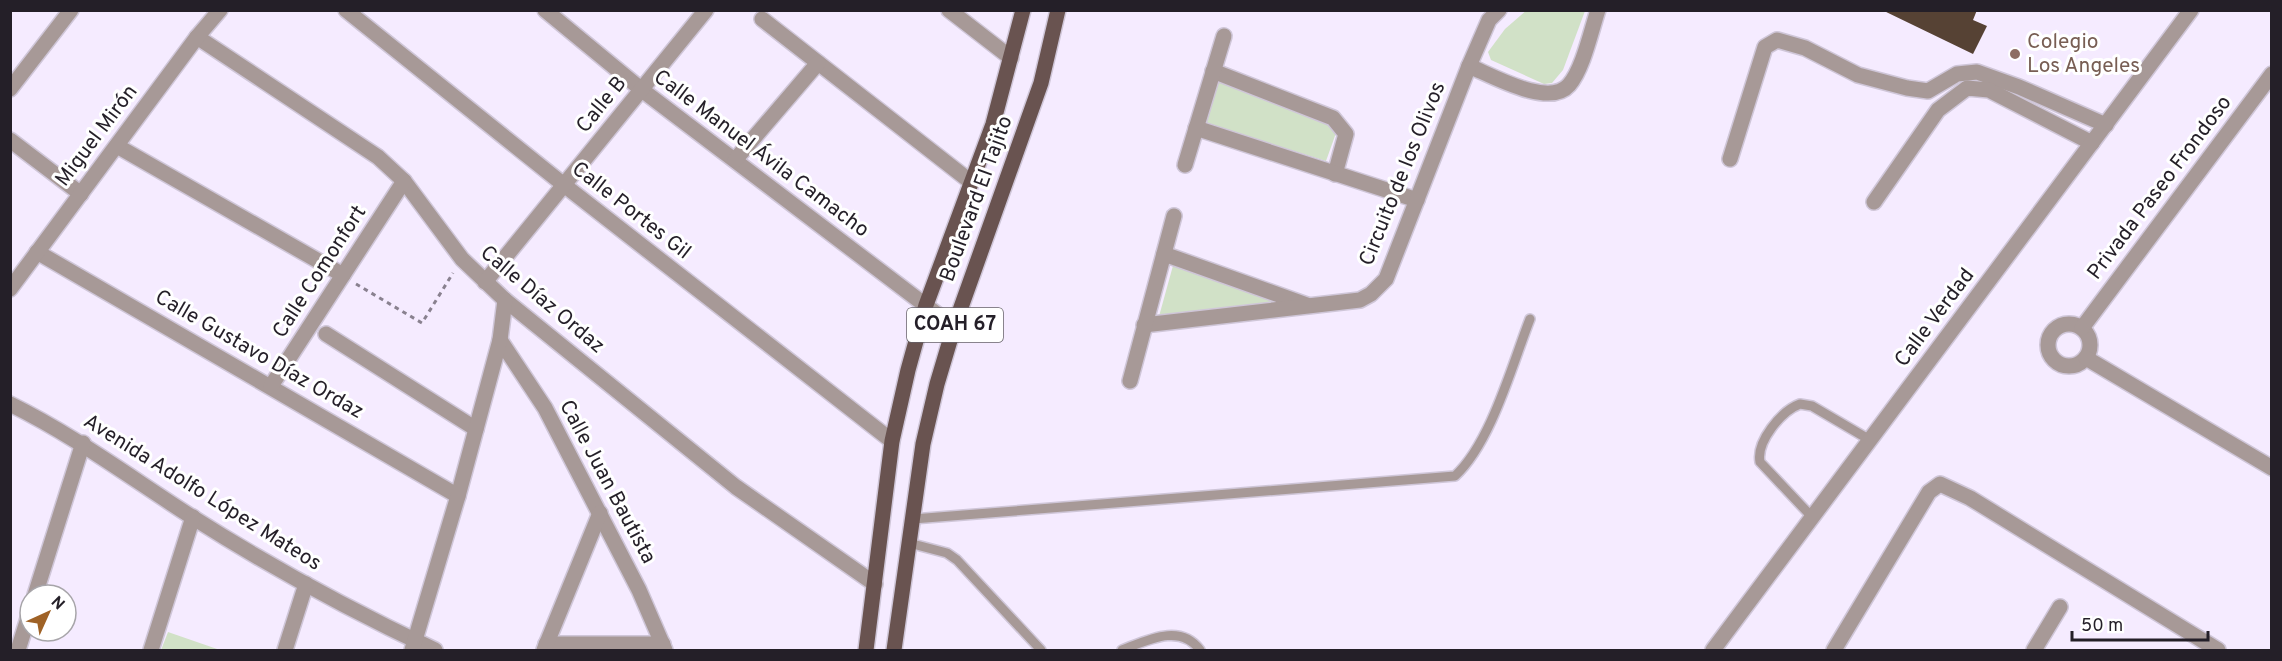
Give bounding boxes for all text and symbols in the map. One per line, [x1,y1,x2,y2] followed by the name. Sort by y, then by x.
[2027,29,2140,80] place label: Colegio Los Angeles
[2008,47,2022,61] marker: Colegio Los Angeles
[648,63,875,244] street label: Calle Manuel Ávila Camacho
[571,71,633,139] street label: Calle B
[1354,78,1452,270] street label: Circuito de los Olivos
[50,80,144,192] street label: Miguel Mirón
[2082,90,2238,286] street label: Privada Paseo Frondoso
[934,112,1020,286] street label: Boulevard El Tajito
[566,156,696,266] street label: Calle Portes Gil
[267,200,373,344] street label: Calle Comonfort
[474,240,610,360] street label: Calle Díaz Ordaz
[1889,263,1981,373] street label: Calle Verdad
[150,284,368,426] street label: Calle Gustavo Díaz Ordaz
[907,308,1003,342] road number: COAH 67
[552,396,662,568] street label: Calle Juan Bautista
[78,409,326,577] street label: Avenida Adolfo López Mateos
[18,583,78,643] north arrow
[46,593,68,615] text: N
[2072,604,2208,642] scale bar
[2081,615,2123,638] text: 50 m

